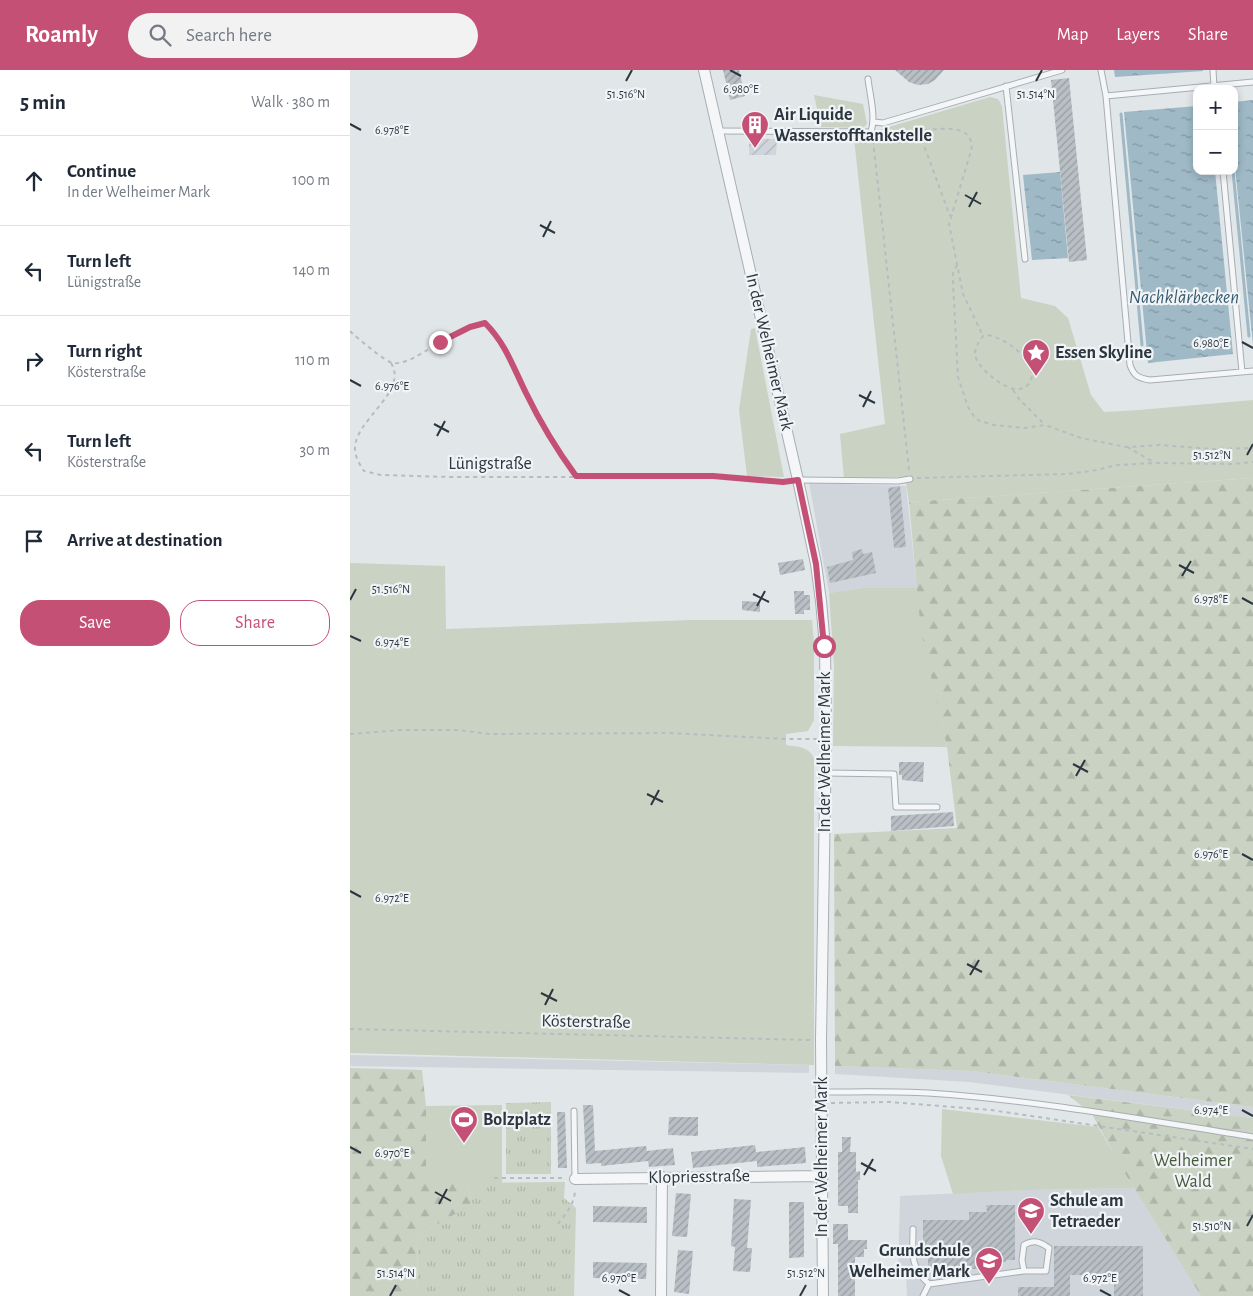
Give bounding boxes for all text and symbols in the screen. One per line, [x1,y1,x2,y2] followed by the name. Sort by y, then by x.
[128,13,478,58] search box
[146,21,174,49] icon: search
[25,23,98,47] text: Roamly
[186,26,272,45] text: Search here
[1057,26,1088,44] text: Map
[1116,26,1160,44] text: Layers
[1188,26,1228,44] text: Share
[723,83,759,95] text: 6.980°E
[1193,85,1238,175] map controls
[1193,85,1238,130] button: +
[607,88,645,100] text: 51.516°N
[1017,88,1055,100] text: 51.514°N
[20,92,66,113] text: 5 min
[251,94,330,110] text: Walk · 380 m
[774,106,932,145] place label: Air Liquide Wasserstofftankstelle
[740,110,770,149] building icon: Air Liquide Wasserstofftankstelle
[375,124,409,136] text: 6.978°E
[1193,130,1238,175] button: −
[67,162,136,181] text: Continue
[20,167,48,195] icon: ahead
[292,172,330,188] text: 100 m
[67,184,210,200] text: In der Welheimer Mark
[67,252,131,271] text: Turn left
[20,257,48,285] icon: left
[293,262,330,278] text: 140 m
[742,272,796,433] street label: In der Welheimer Mark
[67,274,141,290] text: Lünigstraße
[1129,288,1239,307] water label: Nachklärbecken
[429,331,452,354] route end
[1193,337,1229,349] text: 6.980°E
[1021,338,1051,377] place icon: Essen Skyline
[67,342,142,361] text: Turn right
[1055,344,1152,362] place label: Essen Skyline
[20,347,48,375] icon: right
[295,352,330,368] text: 110 m
[67,364,146,380] text: Kösterstraße
[375,380,409,392] text: 6.976°E
[67,432,131,451] text: Turn left
[20,437,48,465] icon: left
[300,442,330,458] text: 30 m
[1193,449,1231,461] text: 51.512°N
[67,454,146,470] text: Kösterstraße
[448,455,532,473] street label: Lünigstraße
[20,527,48,555] icon: arrive
[67,531,223,550] text: Arrive at destination
[372,583,410,595] text: 51.516°N
[1194,593,1228,605] text: 6.978°E
[20,600,170,646] button: Save
[180,600,330,646] button: Share
[813,635,836,658] route start
[375,636,409,648] text: 6.974°E
[816,671,834,833] street label: In der Welheimer Mark
[1194,848,1228,860] text: 6.976°E
[375,892,409,904] text: 6.972°E
[541,1012,631,1032] street label: Kösterstraße
[813,1076,831,1238] street label: In der Welheimer Mark
[1194,1104,1228,1116] text: 6.974°E
[449,1105,479,1144] sports icon: Bolzplatz
[483,1111,551,1129] place label: Bolzplatz
[375,1147,410,1159] text: 6.970°E
[1154,1152,1232,1191] park label: Welheimer Wald
[648,1167,750,1187] street label: Klopriesstraße
[1050,1192,1124,1231] place label: Schule am Tetraeder
[1016,1196,1046,1235] school or university icon: Schule am Tetraeder
[1192,1220,1232,1232] text: 51.510°N
[849,1242,970,1281] place label: Grundschule Welheimer Mark
[974,1246,1004,1285] school or university icon: Grundschule Welheimer Mark
[377,1267,415,1279] text: 51.514°N
[787,1267,825,1279] text: 51.512°N
[602,1272,637,1284] text: 6.970°E
[1083,1272,1117,1284] text: 6.972°E

